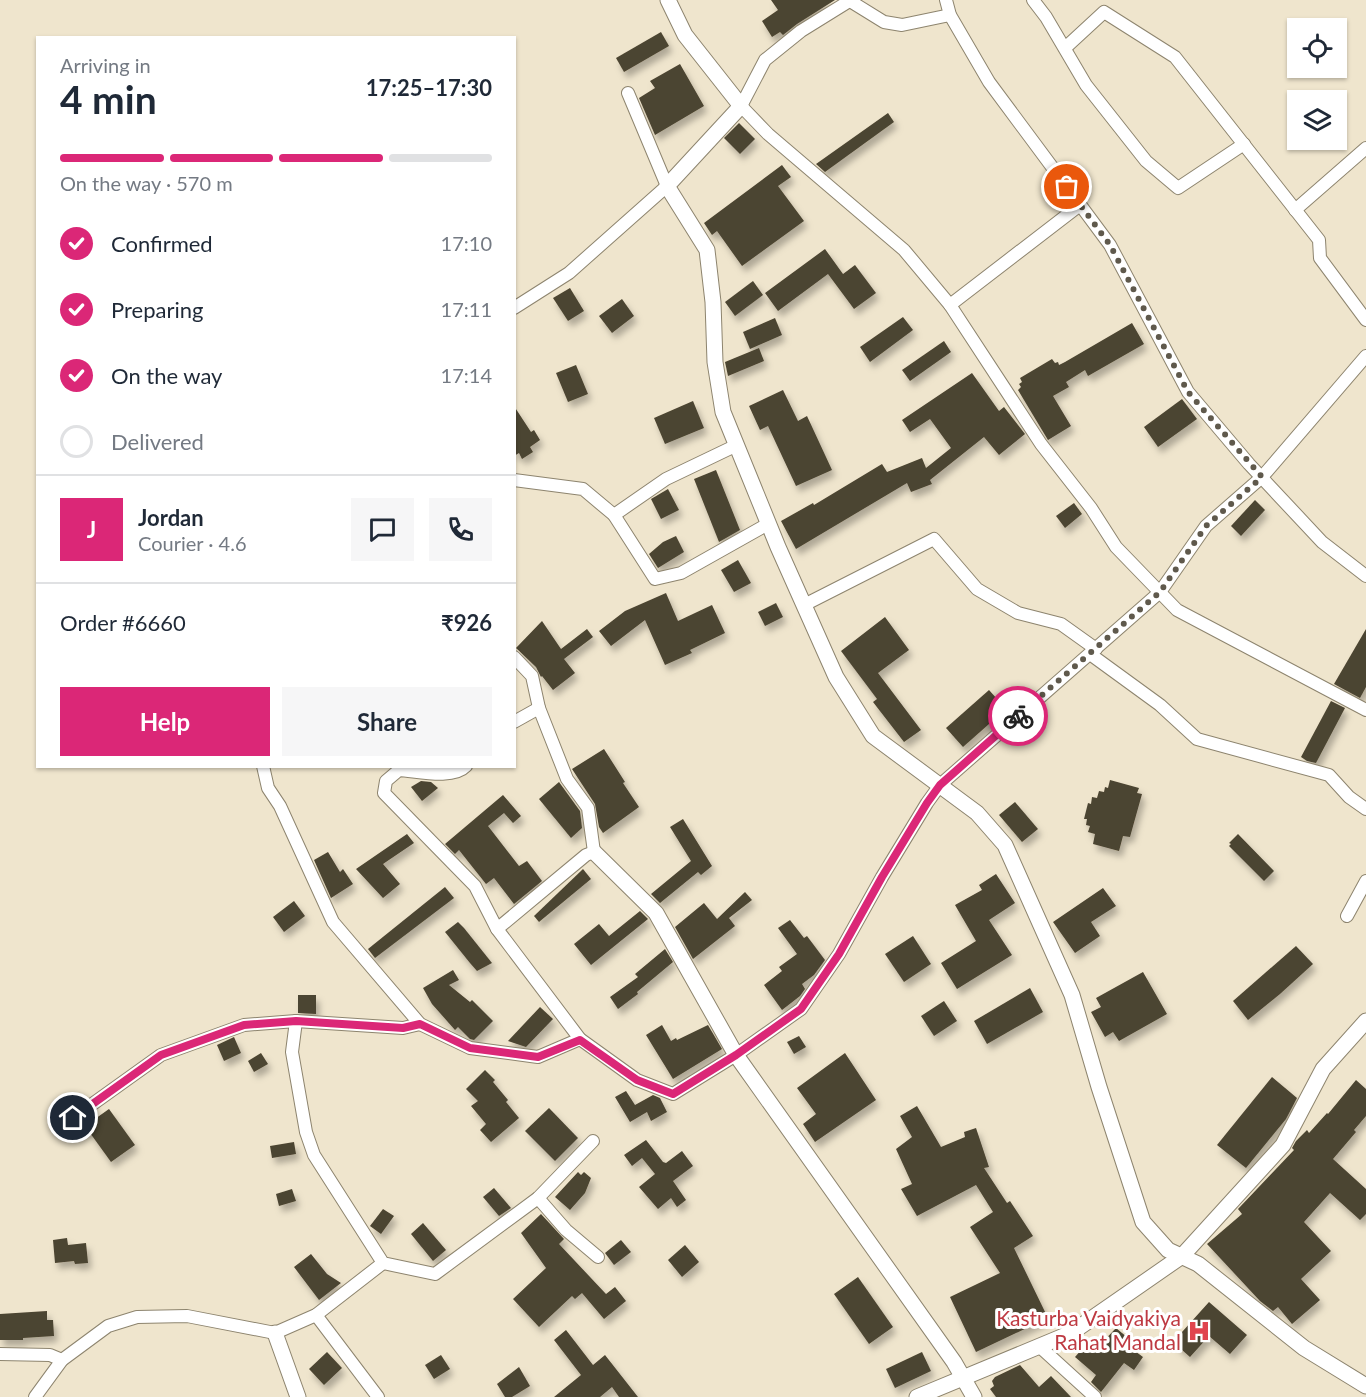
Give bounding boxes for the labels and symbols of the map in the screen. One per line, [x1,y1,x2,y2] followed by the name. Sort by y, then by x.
[1041,161,1092,212] pin
[988,686,1048,746] courier
[47,1092,98,1143] pin
[996,1305,1181,1354] place label: Kasturba Vaidyakiya Rahat Mandal
[1186,1318,1212,1344] hospital icon: Kasturba Vaidyakiya Rahat Mandal

